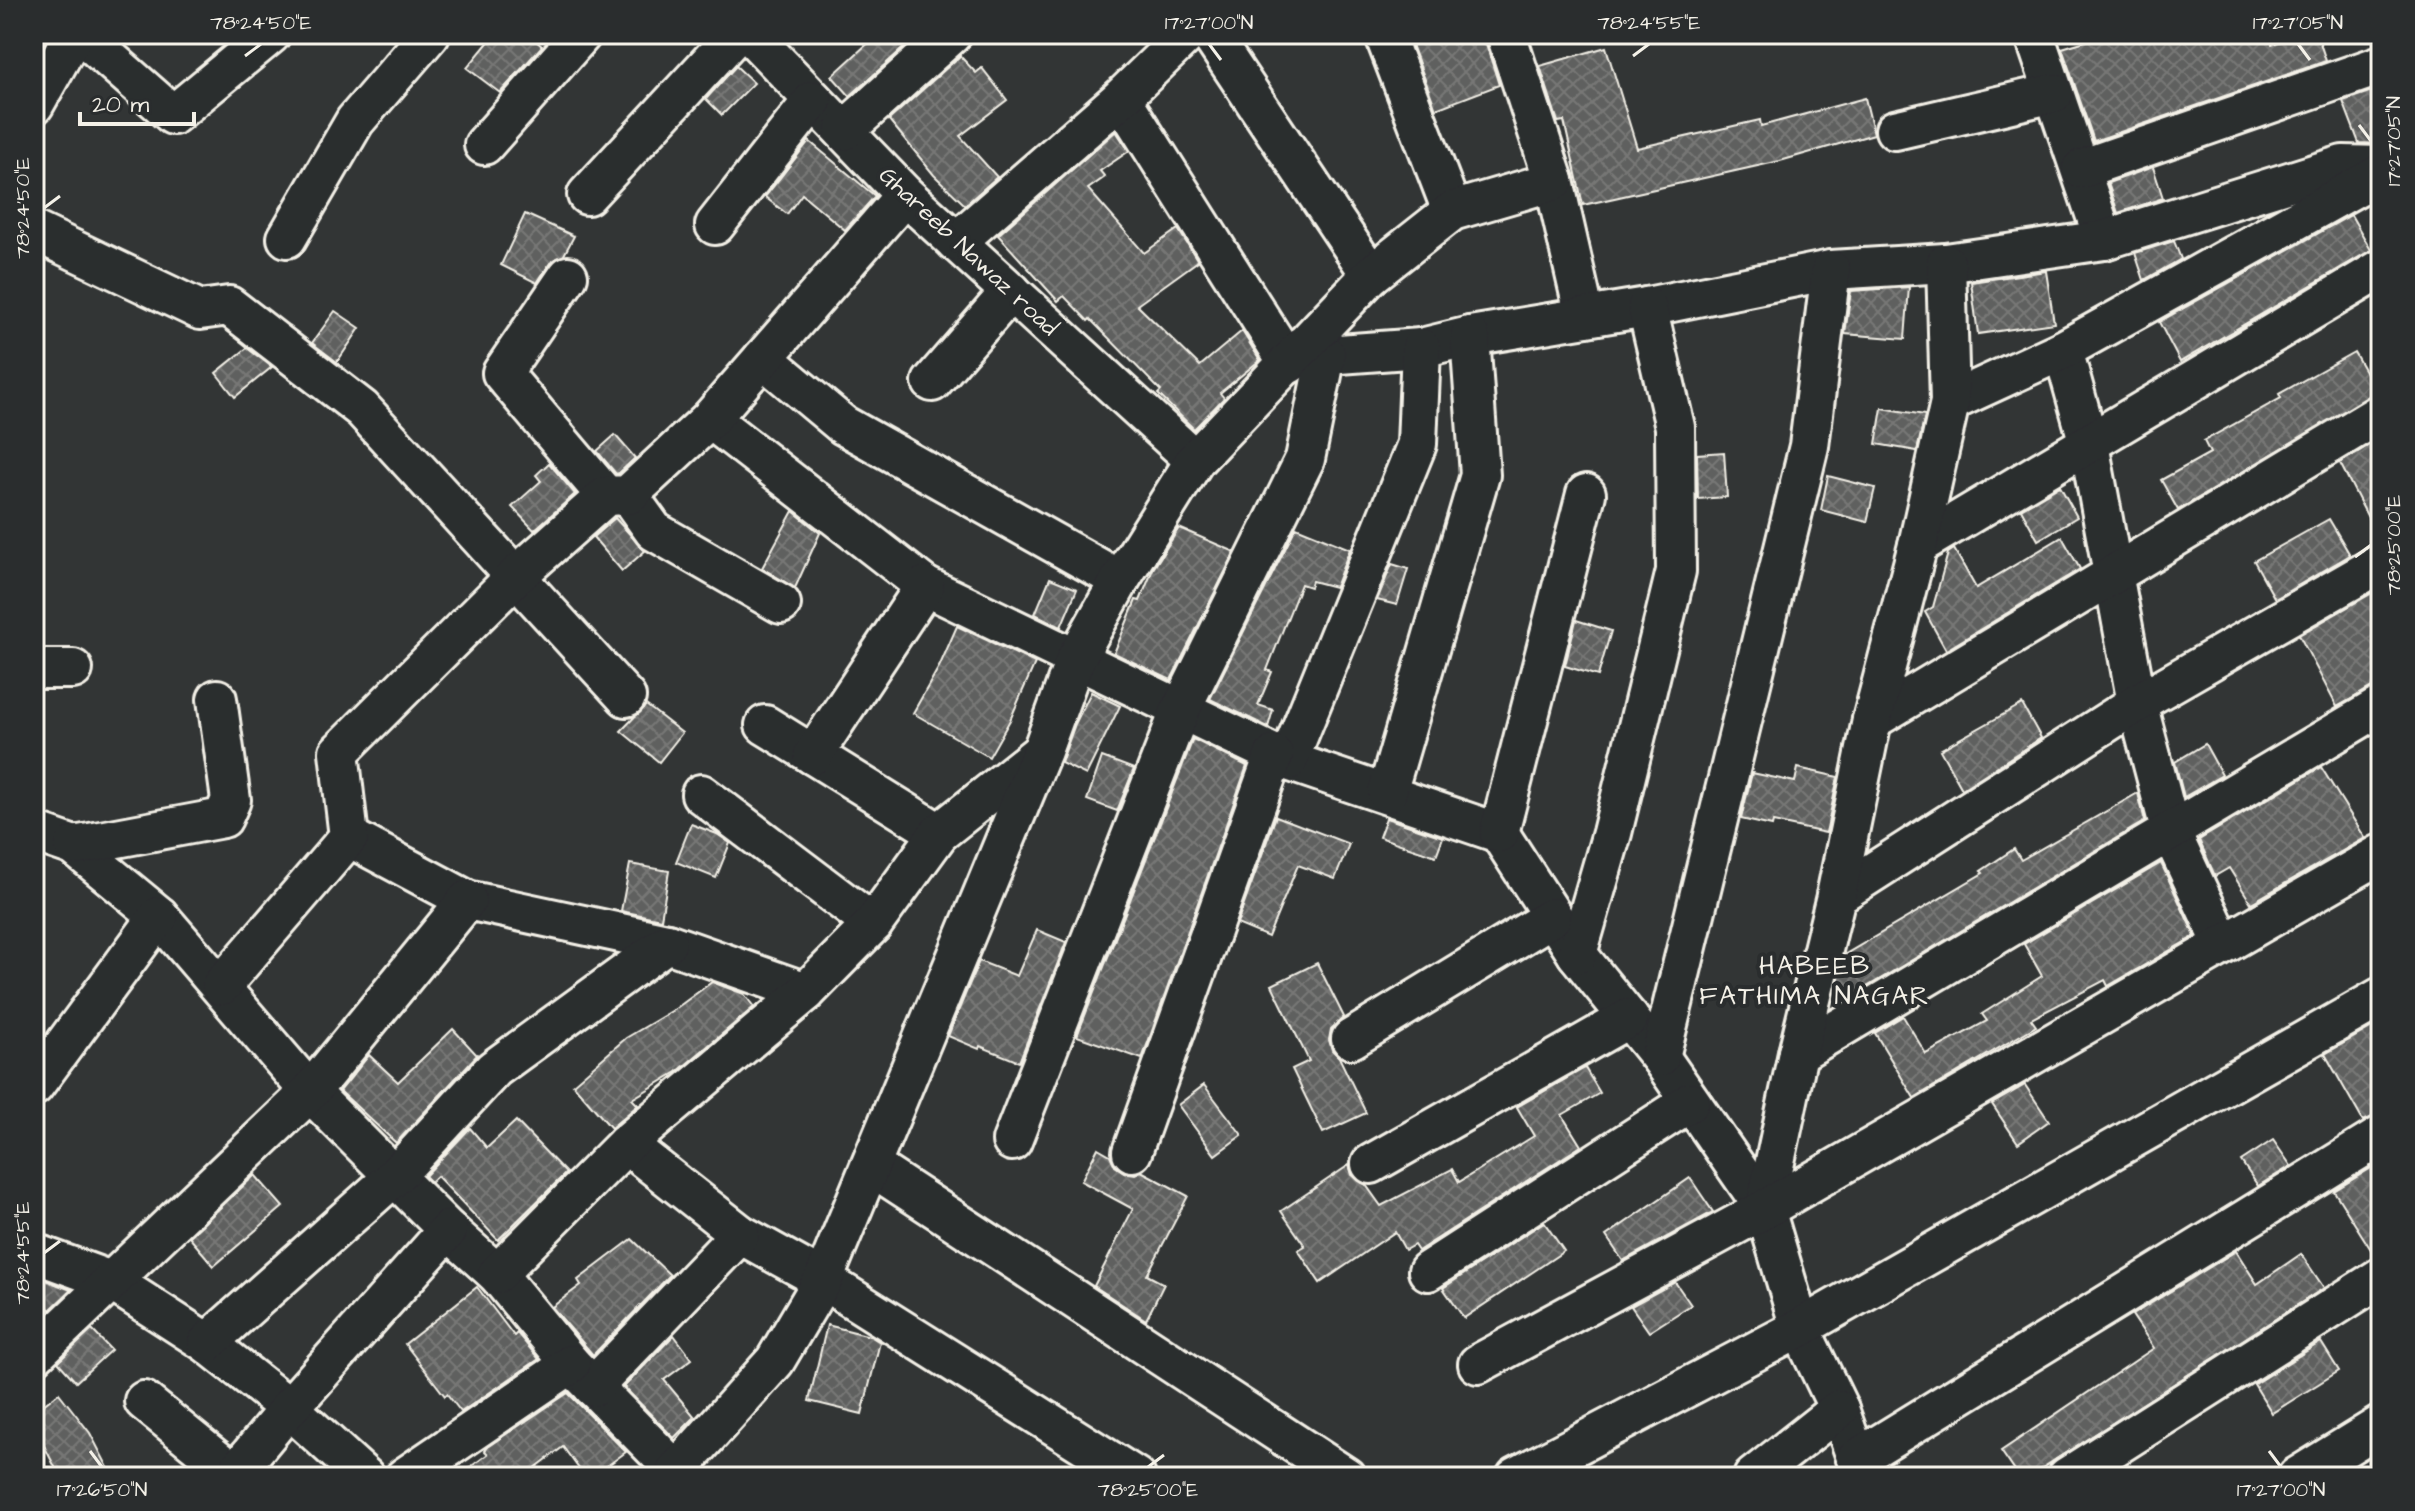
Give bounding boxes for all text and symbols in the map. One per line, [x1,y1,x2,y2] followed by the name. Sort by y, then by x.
[210,9,312,37] text: 78°24'50"E
[1165,9,1253,37] text: 17°27'00"N
[1598,9,1701,37] text: 78°24'55"E
[2253,9,2343,37] text: 17°27'05"N
[80,76,194,126] scale bar
[92,88,149,122] text: 20 m
[2380,96,2408,186] text: 17°27'05"N
[9,157,37,259] text: 78°24'50"E
[871,159,1066,344] street label: Ghareeb Nawaz road
[2380,495,2408,595] text: 78°25'00"E
[1699,948,1931,1014] district label: HABEEB FATHIMA NAGAR
[9,1201,37,1304] text: 78°24'55"E
[57,1476,147,1504] text: 17°26'50"N
[1098,1476,1198,1504] text: 78°25'00"E
[2237,1476,2325,1504] text: 17°27'00"N

